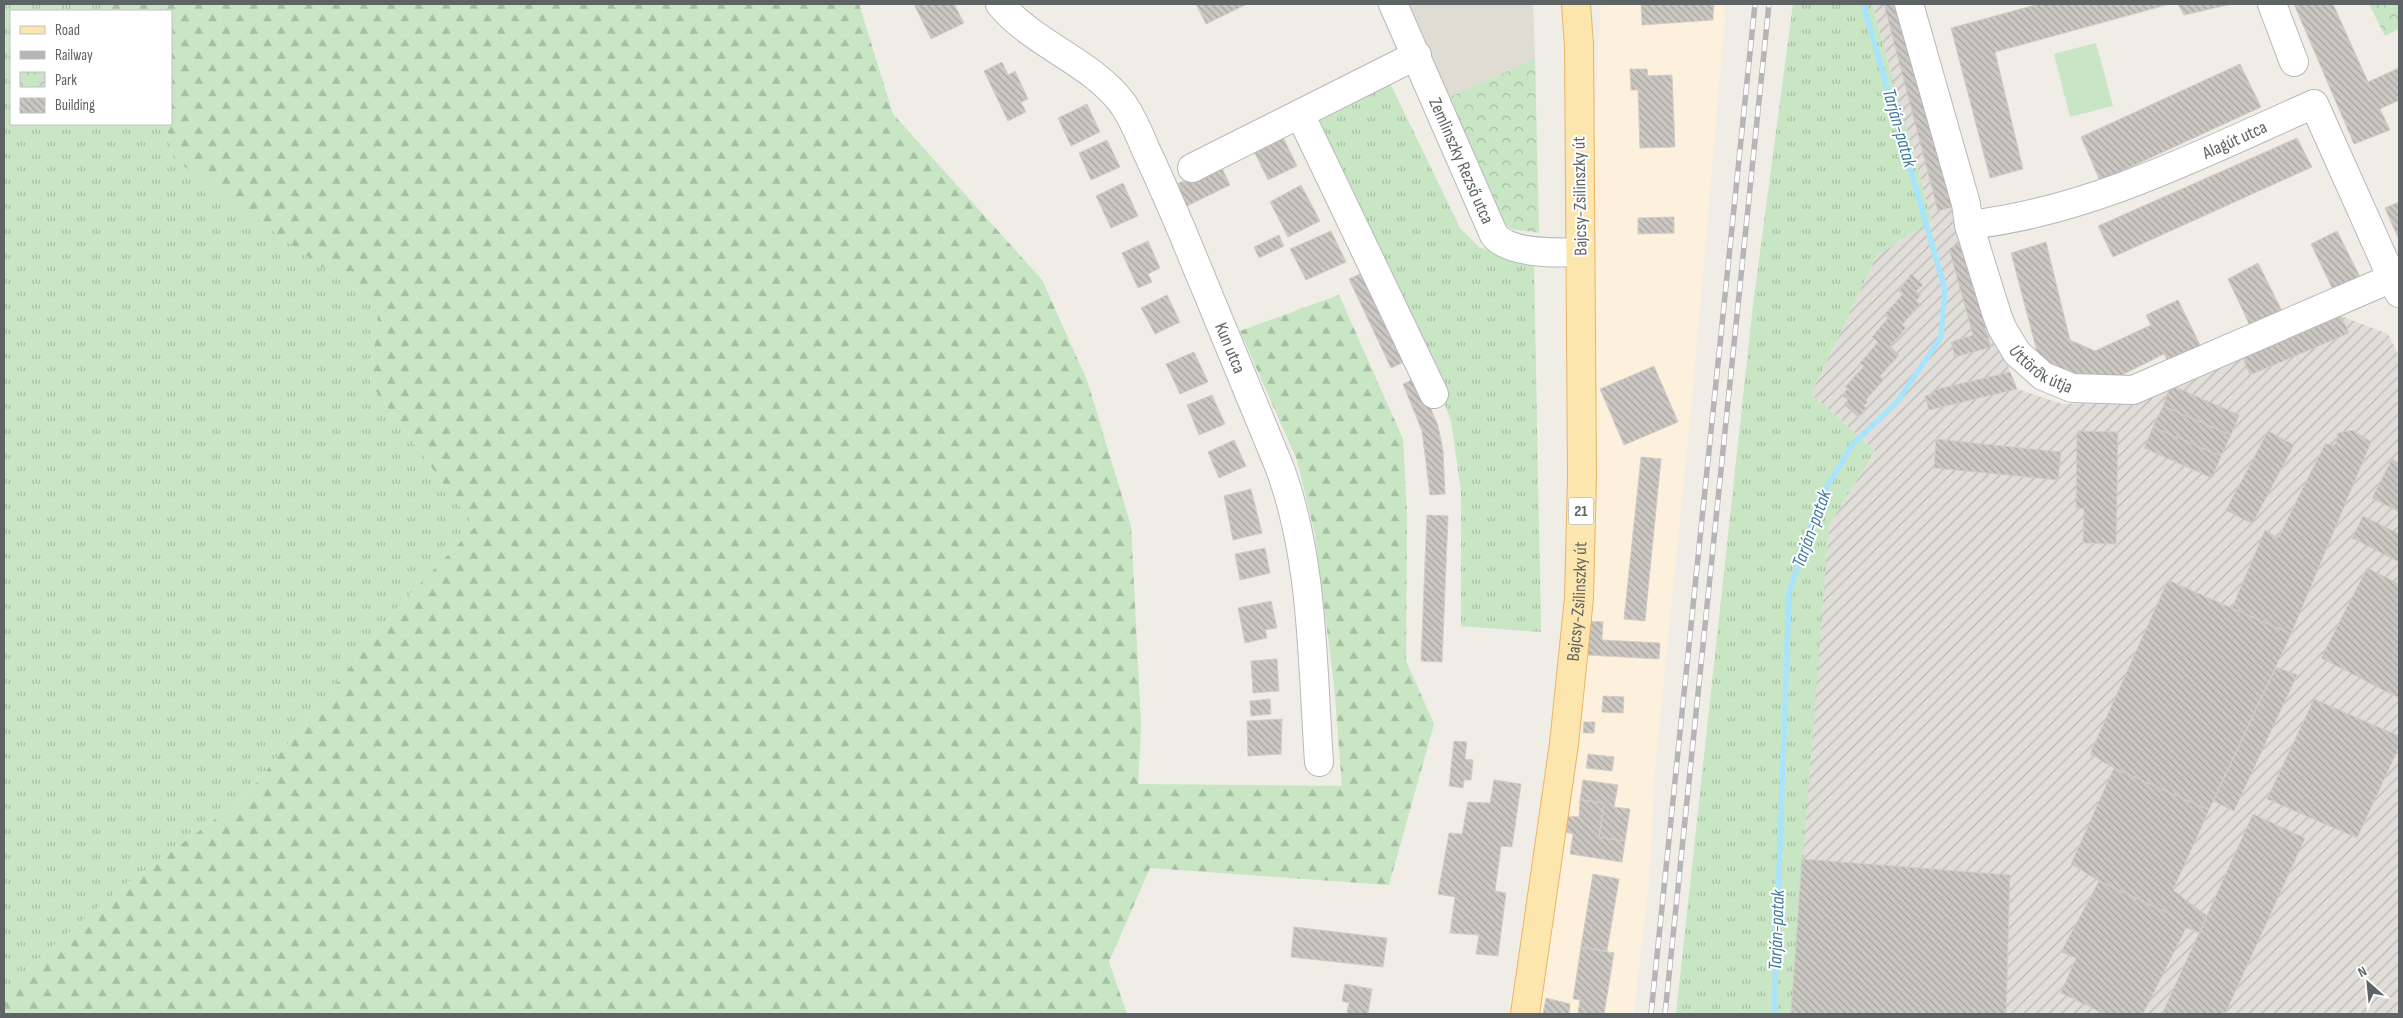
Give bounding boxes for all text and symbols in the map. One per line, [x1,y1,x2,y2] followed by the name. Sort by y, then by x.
[10,10,172,125] legend
[55,21,80,40] text: Road
[55,46,93,65] text: Railway
[55,71,77,90] text: Park
[1877,86,1921,171] water label: Tarján-patak
[1425,94,1498,227] street label: Zemlinszky Rezső utca
[55,96,95,115] text: Building
[2198,116,2270,164] street label: Alagút utca
[1568,136,1592,256] street label: Bajcsy-Zsilinszky út
[1211,319,1250,376] street label: Kun utca
[2004,342,2076,398] street label: Úttörők útja
[1787,486,1837,571] water label: Tarján-patak
[1568,498,1594,524] road number: 21
[1562,541,1591,662] street label: Bajcsy-Zsilinszky út
[1764,888,1790,971] water label: Tarján-patak
[2343,958,2393,1008] north arrow
[2355,963,2370,981] text: N

